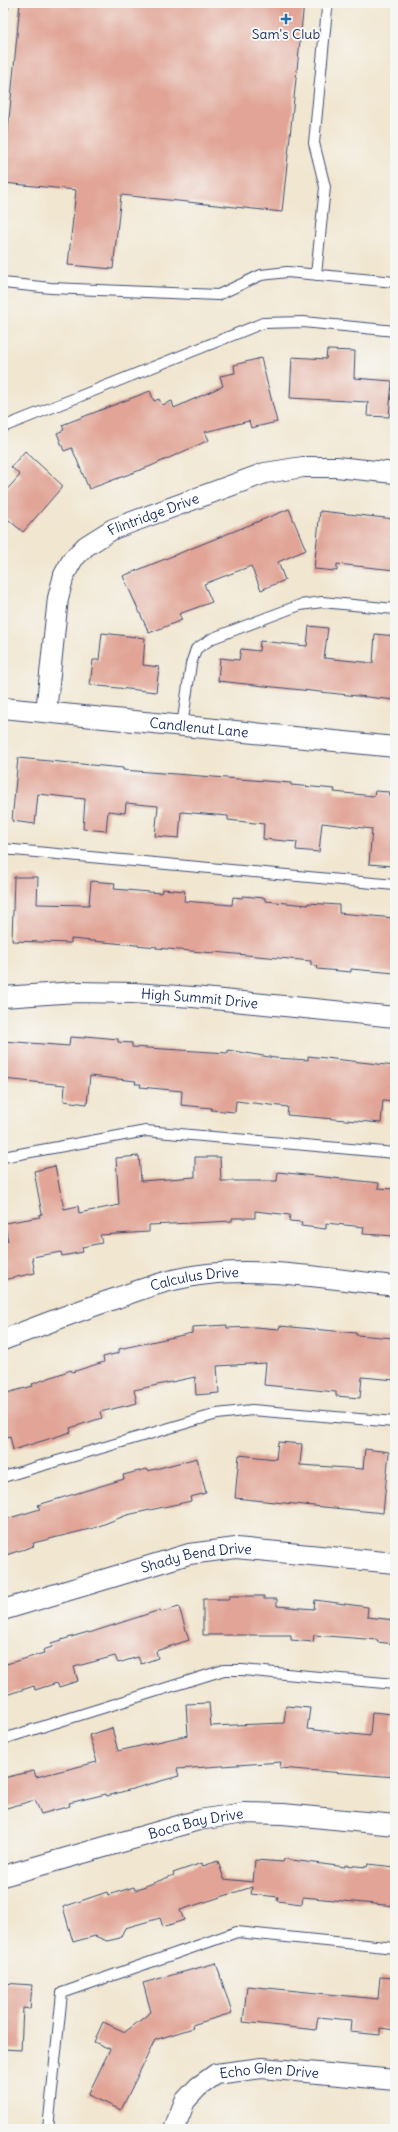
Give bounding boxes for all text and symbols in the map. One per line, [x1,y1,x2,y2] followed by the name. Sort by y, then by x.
[281,14,291,24] marker: Sam's Club
[252,25,321,43] place label: Sam's Club
[104,489,201,539] street label: Flintridge Drive
[149,714,249,741] street label: Candlenut Lane
[141,985,259,1012] street label: High Summit Drive
[148,1263,239,1295] street label: Calculus Drive
[139,1539,253,1577] street label: Shady Bend Drive
[146,1804,244,1843] street label: Boca Bay Drive
[219,2059,320,2082] street label: Echo Glen Drive

